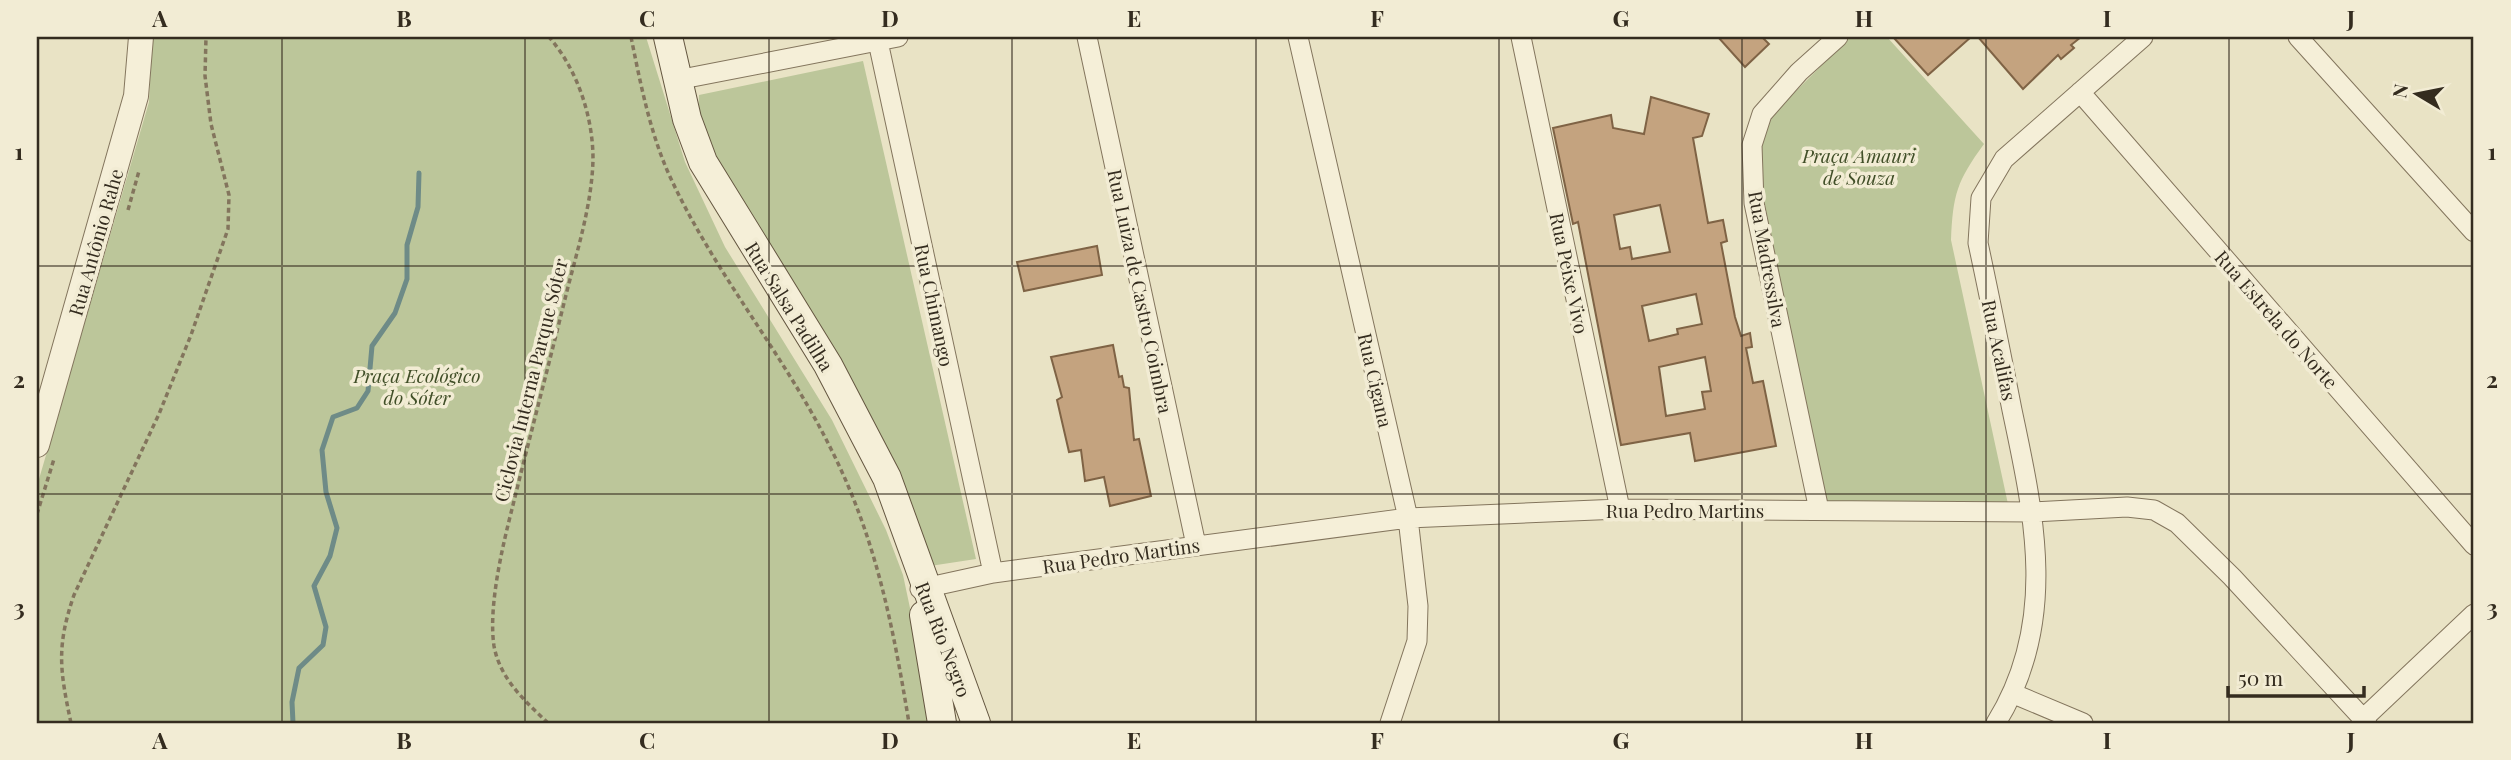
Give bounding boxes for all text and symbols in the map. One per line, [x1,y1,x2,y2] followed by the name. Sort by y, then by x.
[151,2,168,33] text: A
[396,2,412,33] text: B
[639,2,655,33] text: C
[881,2,899,33] text: D
[1127,2,1141,33] text: E
[1370,2,1384,33] text: F
[1613,2,1630,33] text: G
[1855,2,1873,33] text: H
[2103,2,2111,33] text: I
[2346,2,2355,33] text: J
[2382,60,2452,130] north arrow
[2385,82,2413,100] text: N
[15,135,24,166] text: 1
[2488,135,2497,166] text: 1
[1801,142,1917,190] park label: Praça Amauri de Souza
[62,165,128,319] street label: Rua Antônio Rahe
[1102,167,1180,416] street label: Rua Luiza de Castro Coimbra
[1743,188,1793,330] street label: Rua Madressilva
[1544,210,1596,336] street label: Rua Peixe Vivo
[740,236,841,376] street label: Rua Salsa Padilha
[909,241,961,369] street label: Rua Chimango
[2210,244,2344,394] street label: Rua Estrela do Norte
[487,255,573,505] street label: Ciclovia Interna Parque Sóter
[1977,297,2023,403] street label: Rua Acalifas
[1353,330,1400,430] street label: Rua Cigana
[352,362,481,410] park label: Praça Ecológico do Sóter
[13,363,25,394] text: 2
[2486,363,2498,394] text: 2
[1606,497,1764,523] street label: Rua Pedro Martins
[1041,531,1201,579] street label: Rua Pedro Martins
[910,578,978,700] street label: Rua Rio Negro
[13,591,25,622] text: 3
[2486,591,2498,622] text: 3
[2228,655,2364,699] scale bar
[2238,663,2284,691] text: 50 m
[151,724,168,755] text: A
[396,724,412,755] text: B
[639,724,655,755] text: C
[881,724,899,755] text: D
[1127,724,1141,755] text: E
[1370,724,1384,755] text: F
[1613,724,1630,755] text: G
[1855,724,1873,755] text: H
[2103,724,2111,755] text: I
[2346,724,2355,755] text: J

